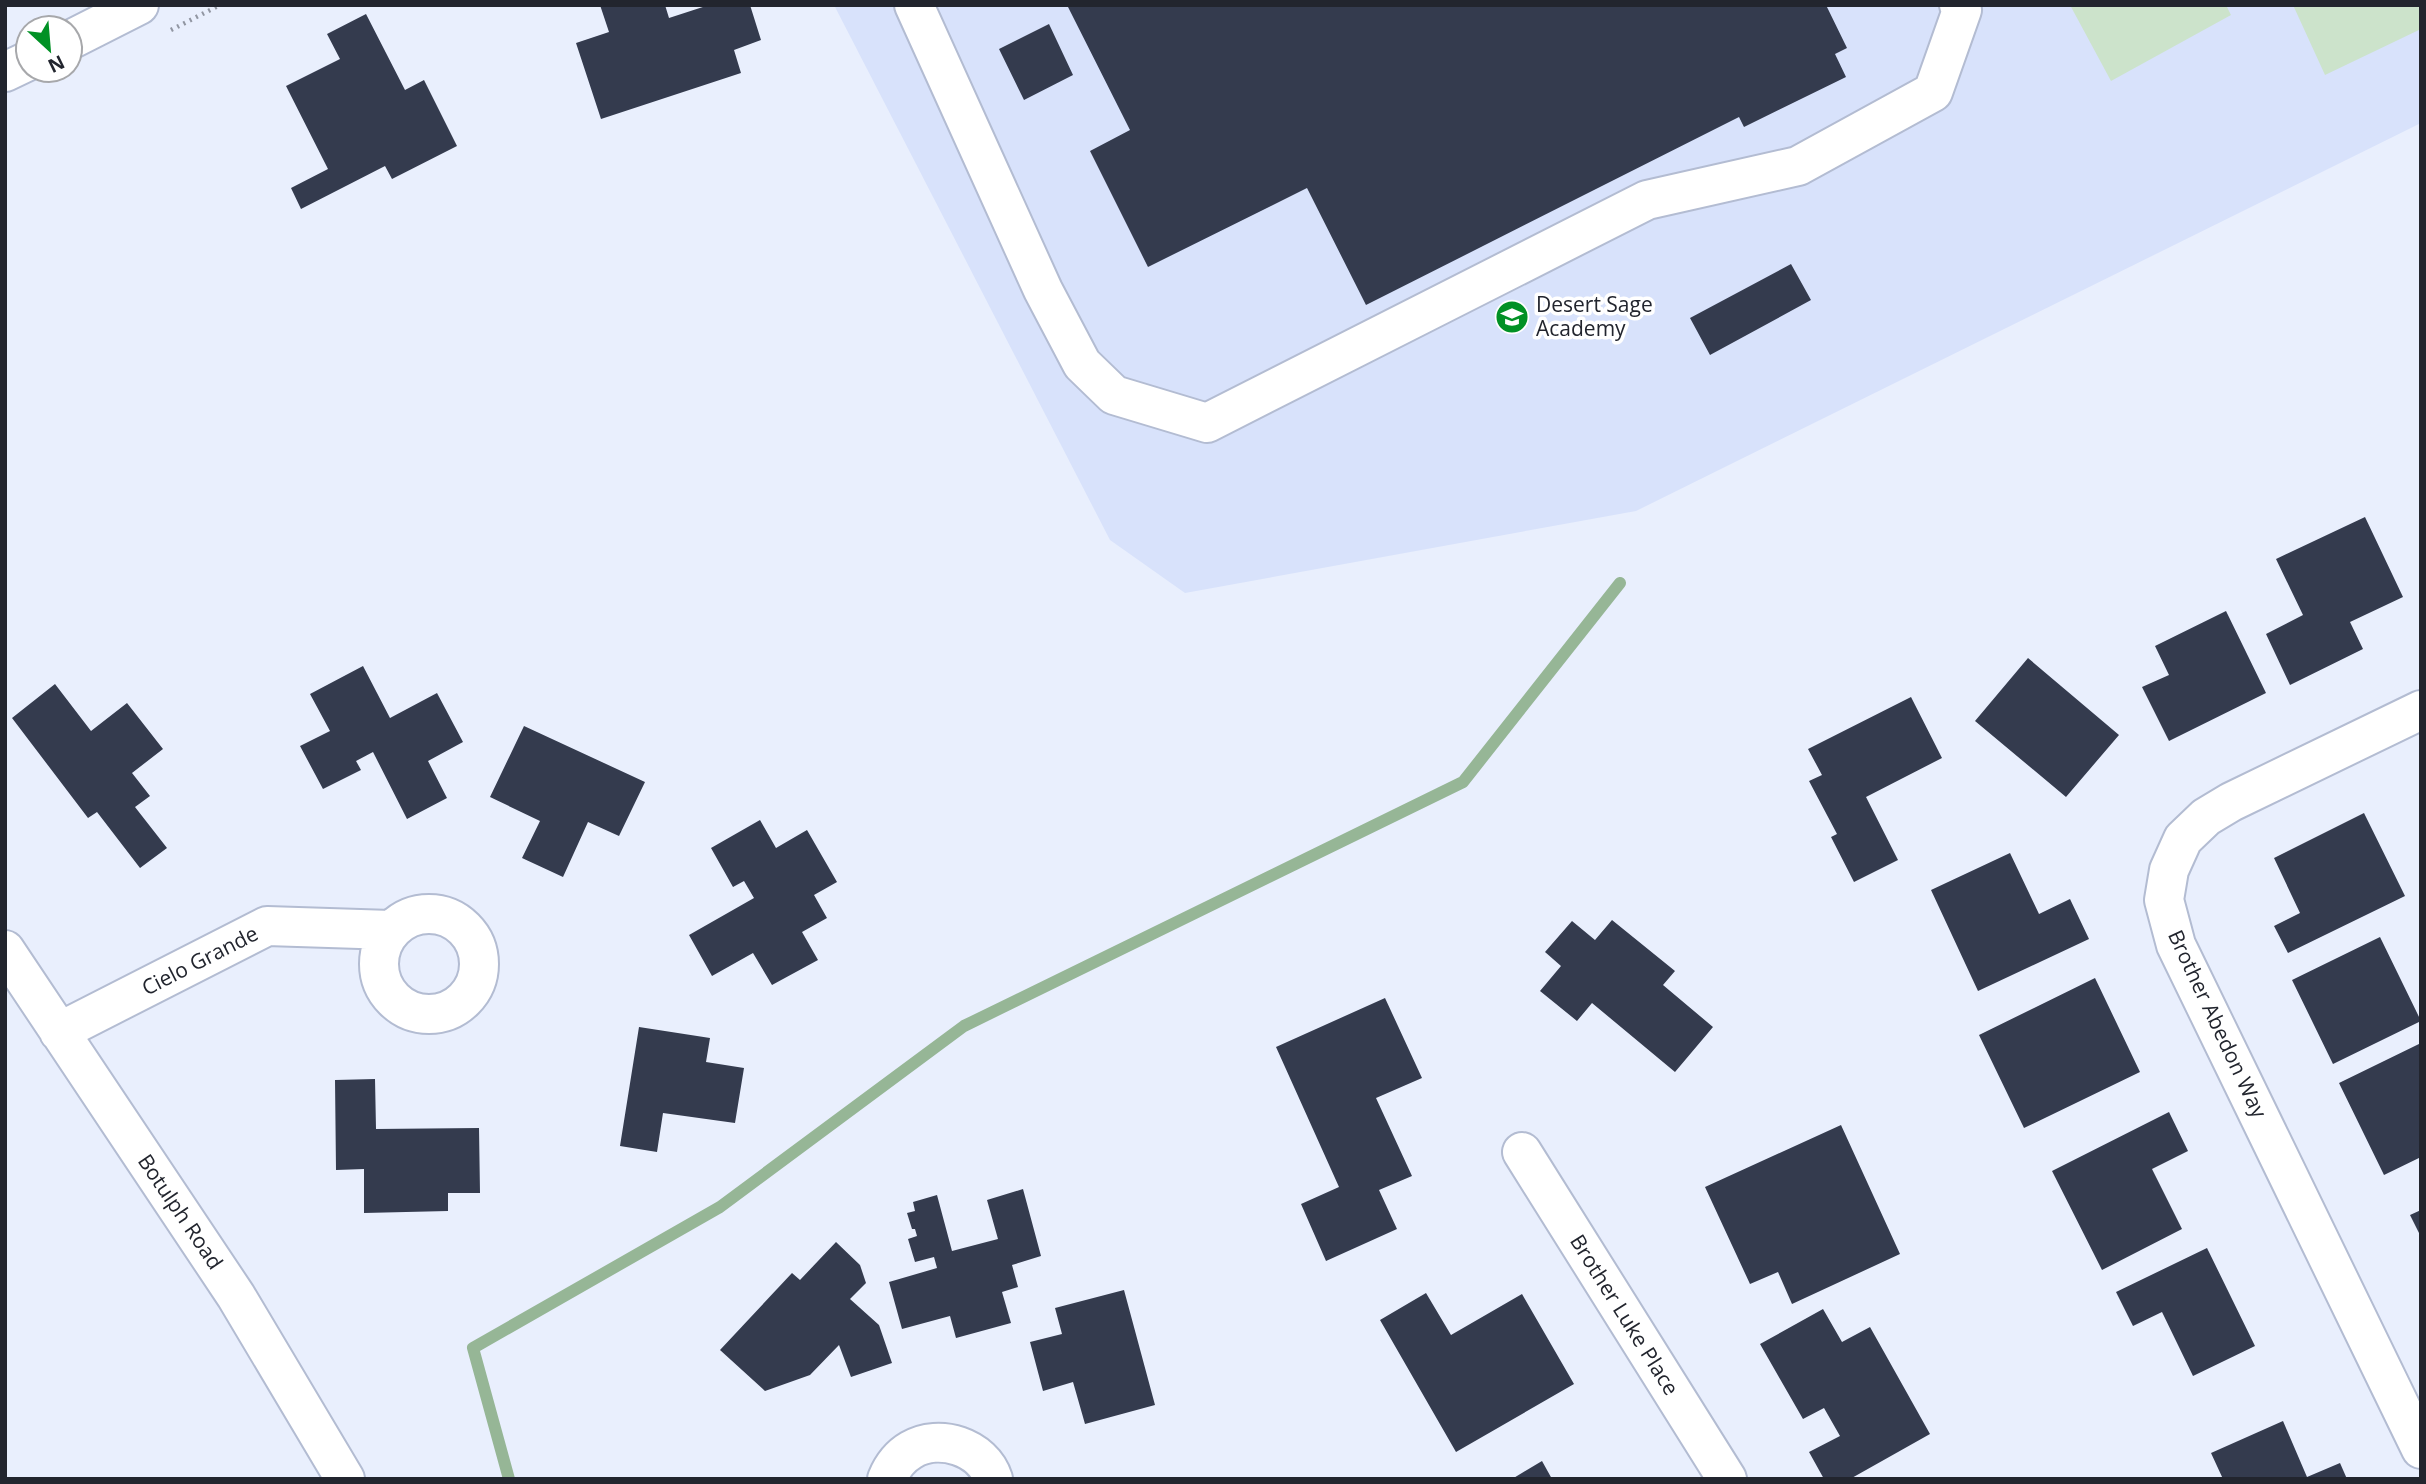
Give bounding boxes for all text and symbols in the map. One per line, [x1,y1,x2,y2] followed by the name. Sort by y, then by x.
[14,14,84,84] north arrow
[44,49,69,79] text: N
[1536,290,1653,342] place label: Desert Sage Academy
[1493,298,1531,336] school or university icon: Desert Sage Academy
[137,919,262,1001] street label: Cielo Grande
[2162,925,2274,1122] street label: Brother Abedon Way
[132,1148,230,1274] street label: Botulph Road
[1564,1229,1686,1400] street label: Brother Luke Place

